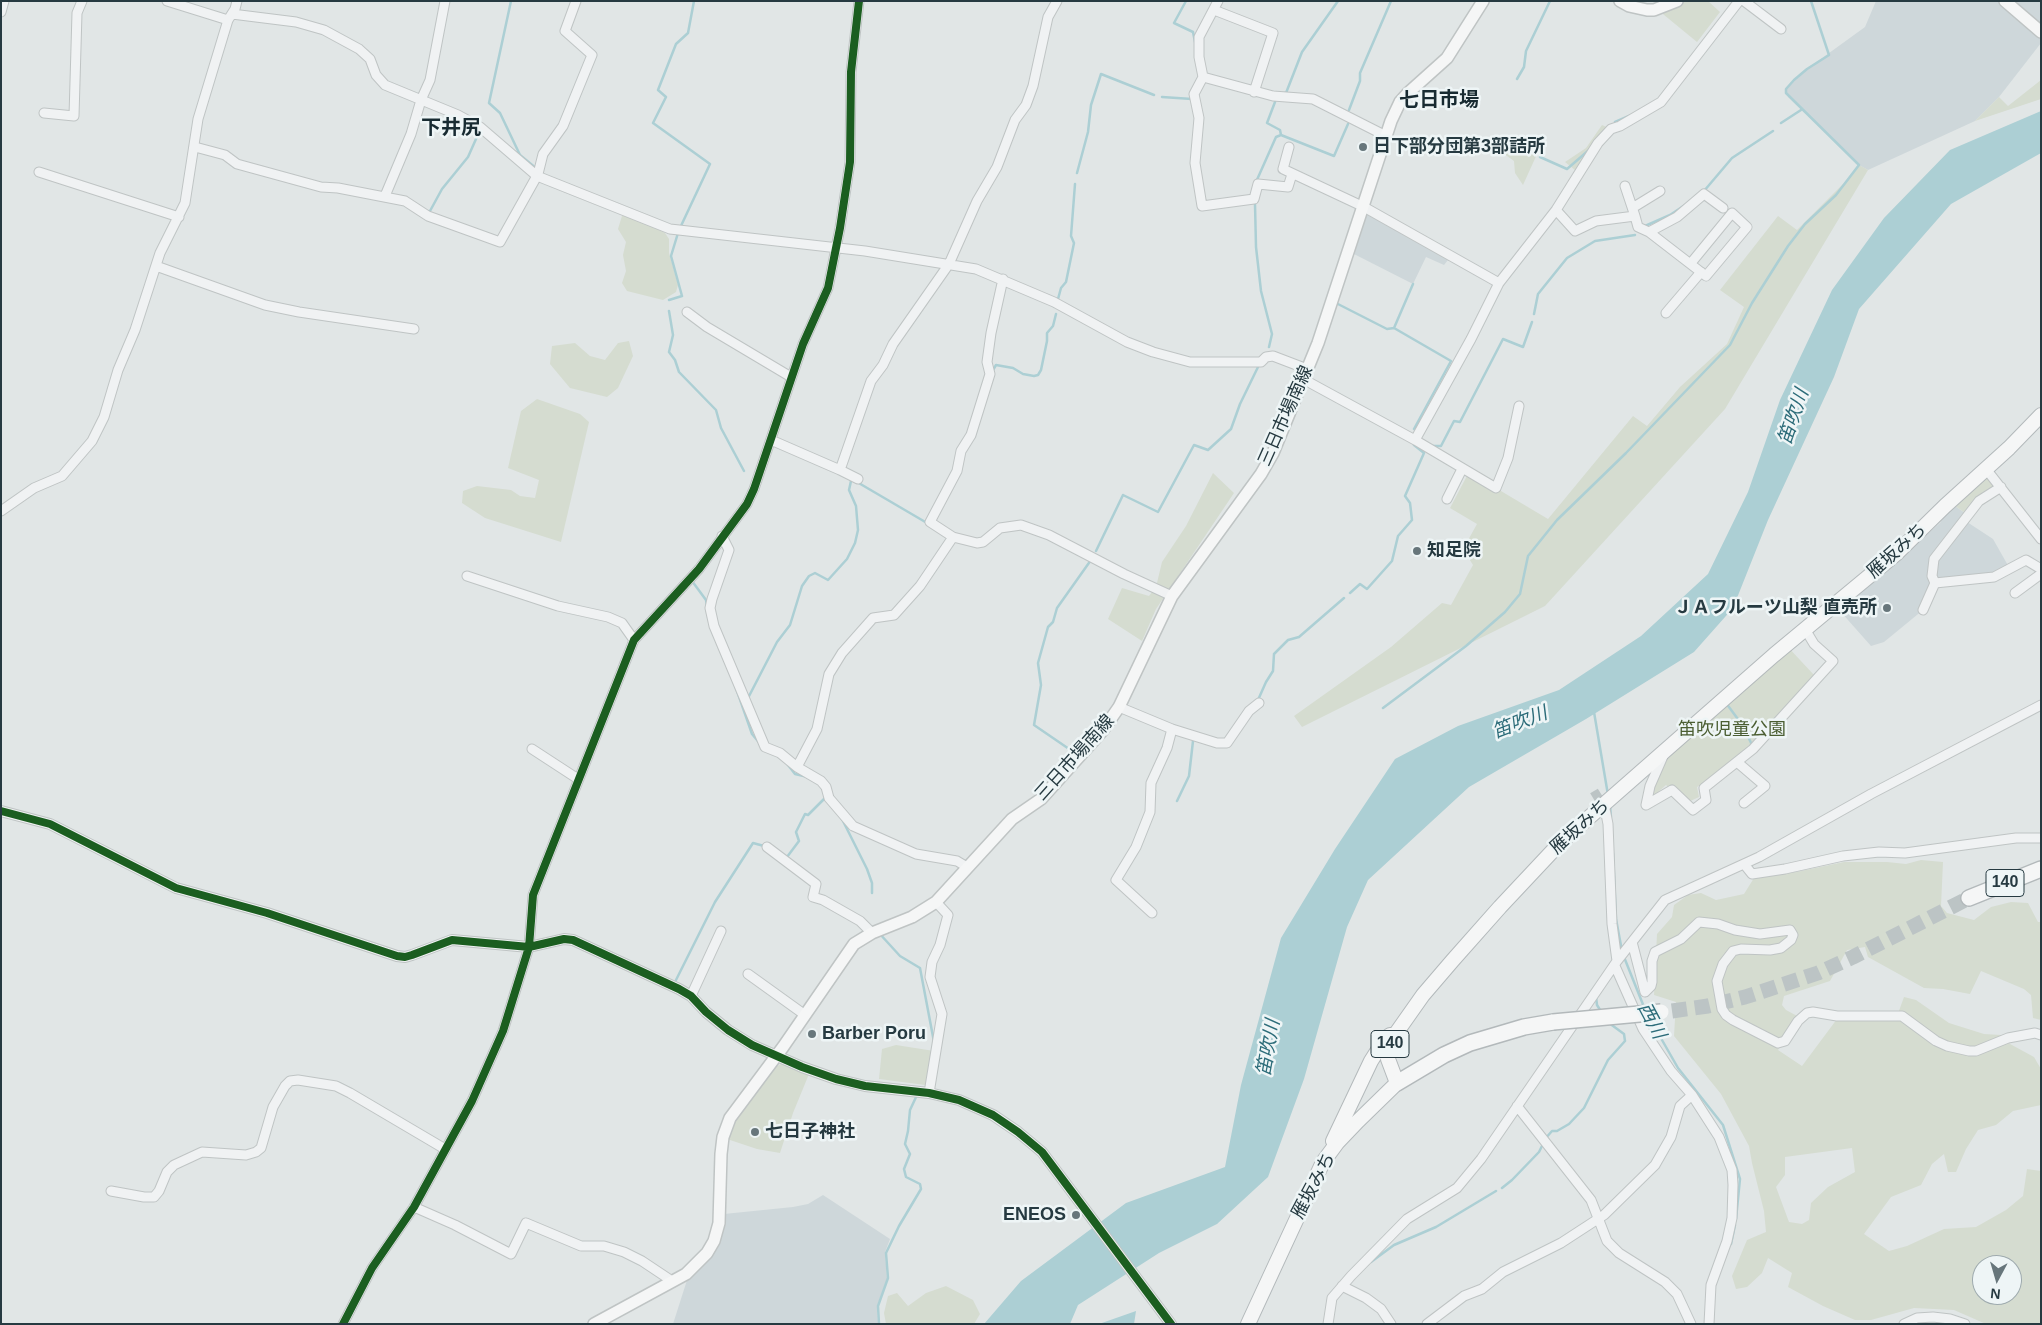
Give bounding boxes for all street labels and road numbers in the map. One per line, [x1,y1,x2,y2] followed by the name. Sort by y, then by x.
[1254,362,1318,470] street label: 三日市場南線
[1863,519,1931,583] street label: 雁坂みち
[1031,711,1119,805] street label: 三日市場南線
[1546,795,1614,859] street label: 雁坂みち
[1986,870,2024,896] road number: 140
[1371,1030,1409,1058] road number: 140
[1288,1149,1340,1223] street label: 雁坂みち

